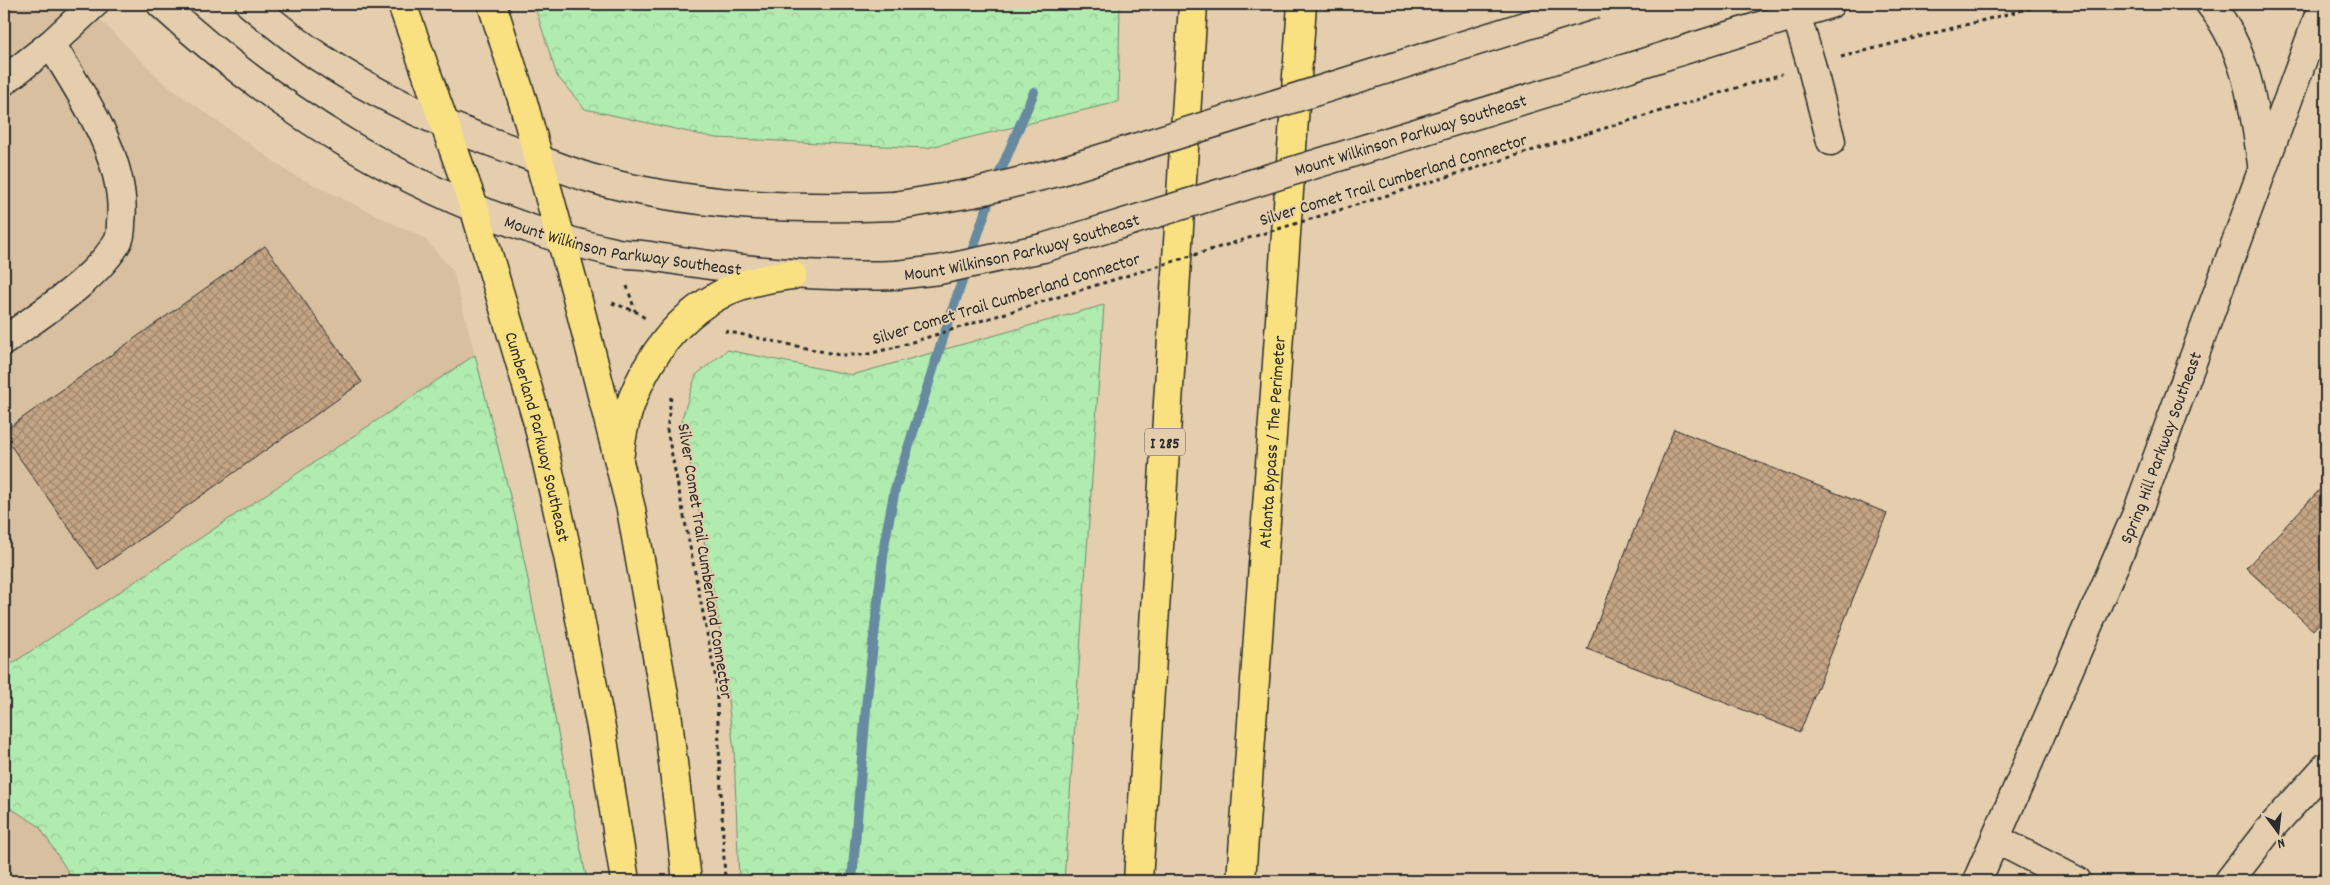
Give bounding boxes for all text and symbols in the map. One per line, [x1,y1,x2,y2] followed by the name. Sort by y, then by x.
[1292,89,1531,185] street label: Mount Wilkinson Parkway Southeast
[1257,129,1531,234] street label: Silver Comet Trail Cumberland Connector
[903,209,1144,289] street label: Mount Wilkinson Parkway Southeast
[500,211,743,284] street label: Mount Wilkinson Parkway Southeast
[870,248,1144,353] street label: Silver Comet Trail Cumberland Connector
[497,329,575,545] street label: Cumberland Parkway Southeast
[1254,335,1294,549] street label: Atlanta Bypass / The Perimeter
[2115,348,2210,548] street label: Spring Hill Parkway Southeast
[669,422,738,701] street label: Silver Comet Trail Cumberland Connector
[1145,428,1185,456] road number: I 285
[2252,808,2302,858] north arrow
[2275,832,2287,853] text: N

